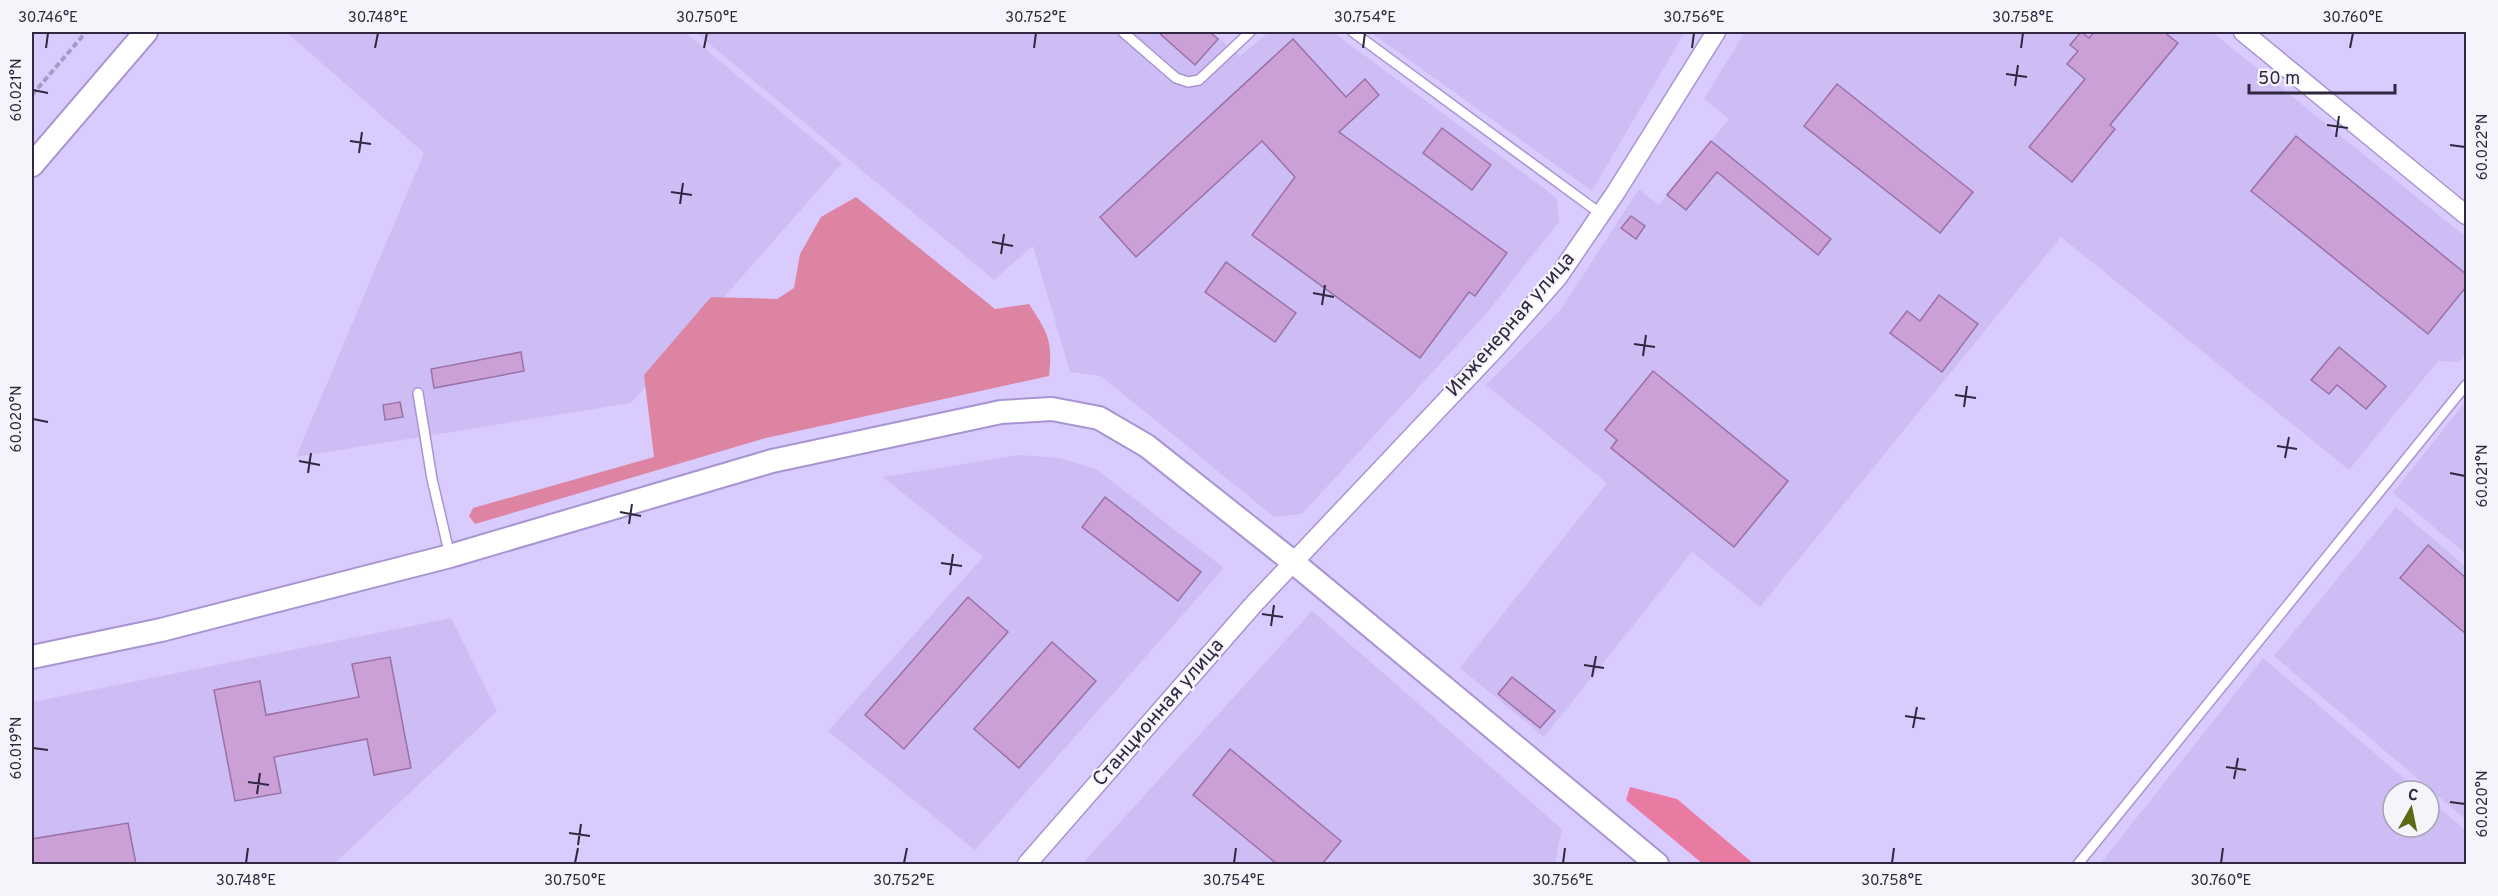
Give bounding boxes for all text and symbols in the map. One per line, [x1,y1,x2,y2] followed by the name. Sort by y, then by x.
[18,9,78,28] text: 30.746°E
[348,9,408,28] text: 30.748°E
[676,9,738,28] text: 30.750°E
[1005,9,1067,28] text: 30.752°E
[1334,9,1396,28] text: 30.754°E
[1663,9,1725,28] text: 30.756°E
[1992,9,2054,28] text: 30.758°E
[2322,9,2384,28] text: 30.760°E
[2249,57,2394,95] scale bar
[8,58,27,122] text: 60.021°N
[2258,68,2300,91] text: 50 m
[2474,114,2493,180] text: 60.022°N
[1441,247,1581,403] street label: Инженерная улица
[8,385,27,453] text: 60.020°N
[2474,444,2493,508] text: 60.021°N
[1087,634,1231,792] street label: Станционная улица
[8,717,27,779] text: 60.019°N
[2474,770,2493,838] text: 60.020°N
[2381,779,2441,839] north arrow
[2406,785,2420,807] text: С
[216,872,276,891] text: 30.748°E
[544,872,606,891] text: 30.750°E
[873,872,935,891] text: 30.752°E
[1203,872,1265,891] text: 30.754°E
[1532,872,1594,891] text: 30.756°E
[1861,872,1923,891] text: 30.758°E
[2190,872,2252,891] text: 30.760°E

